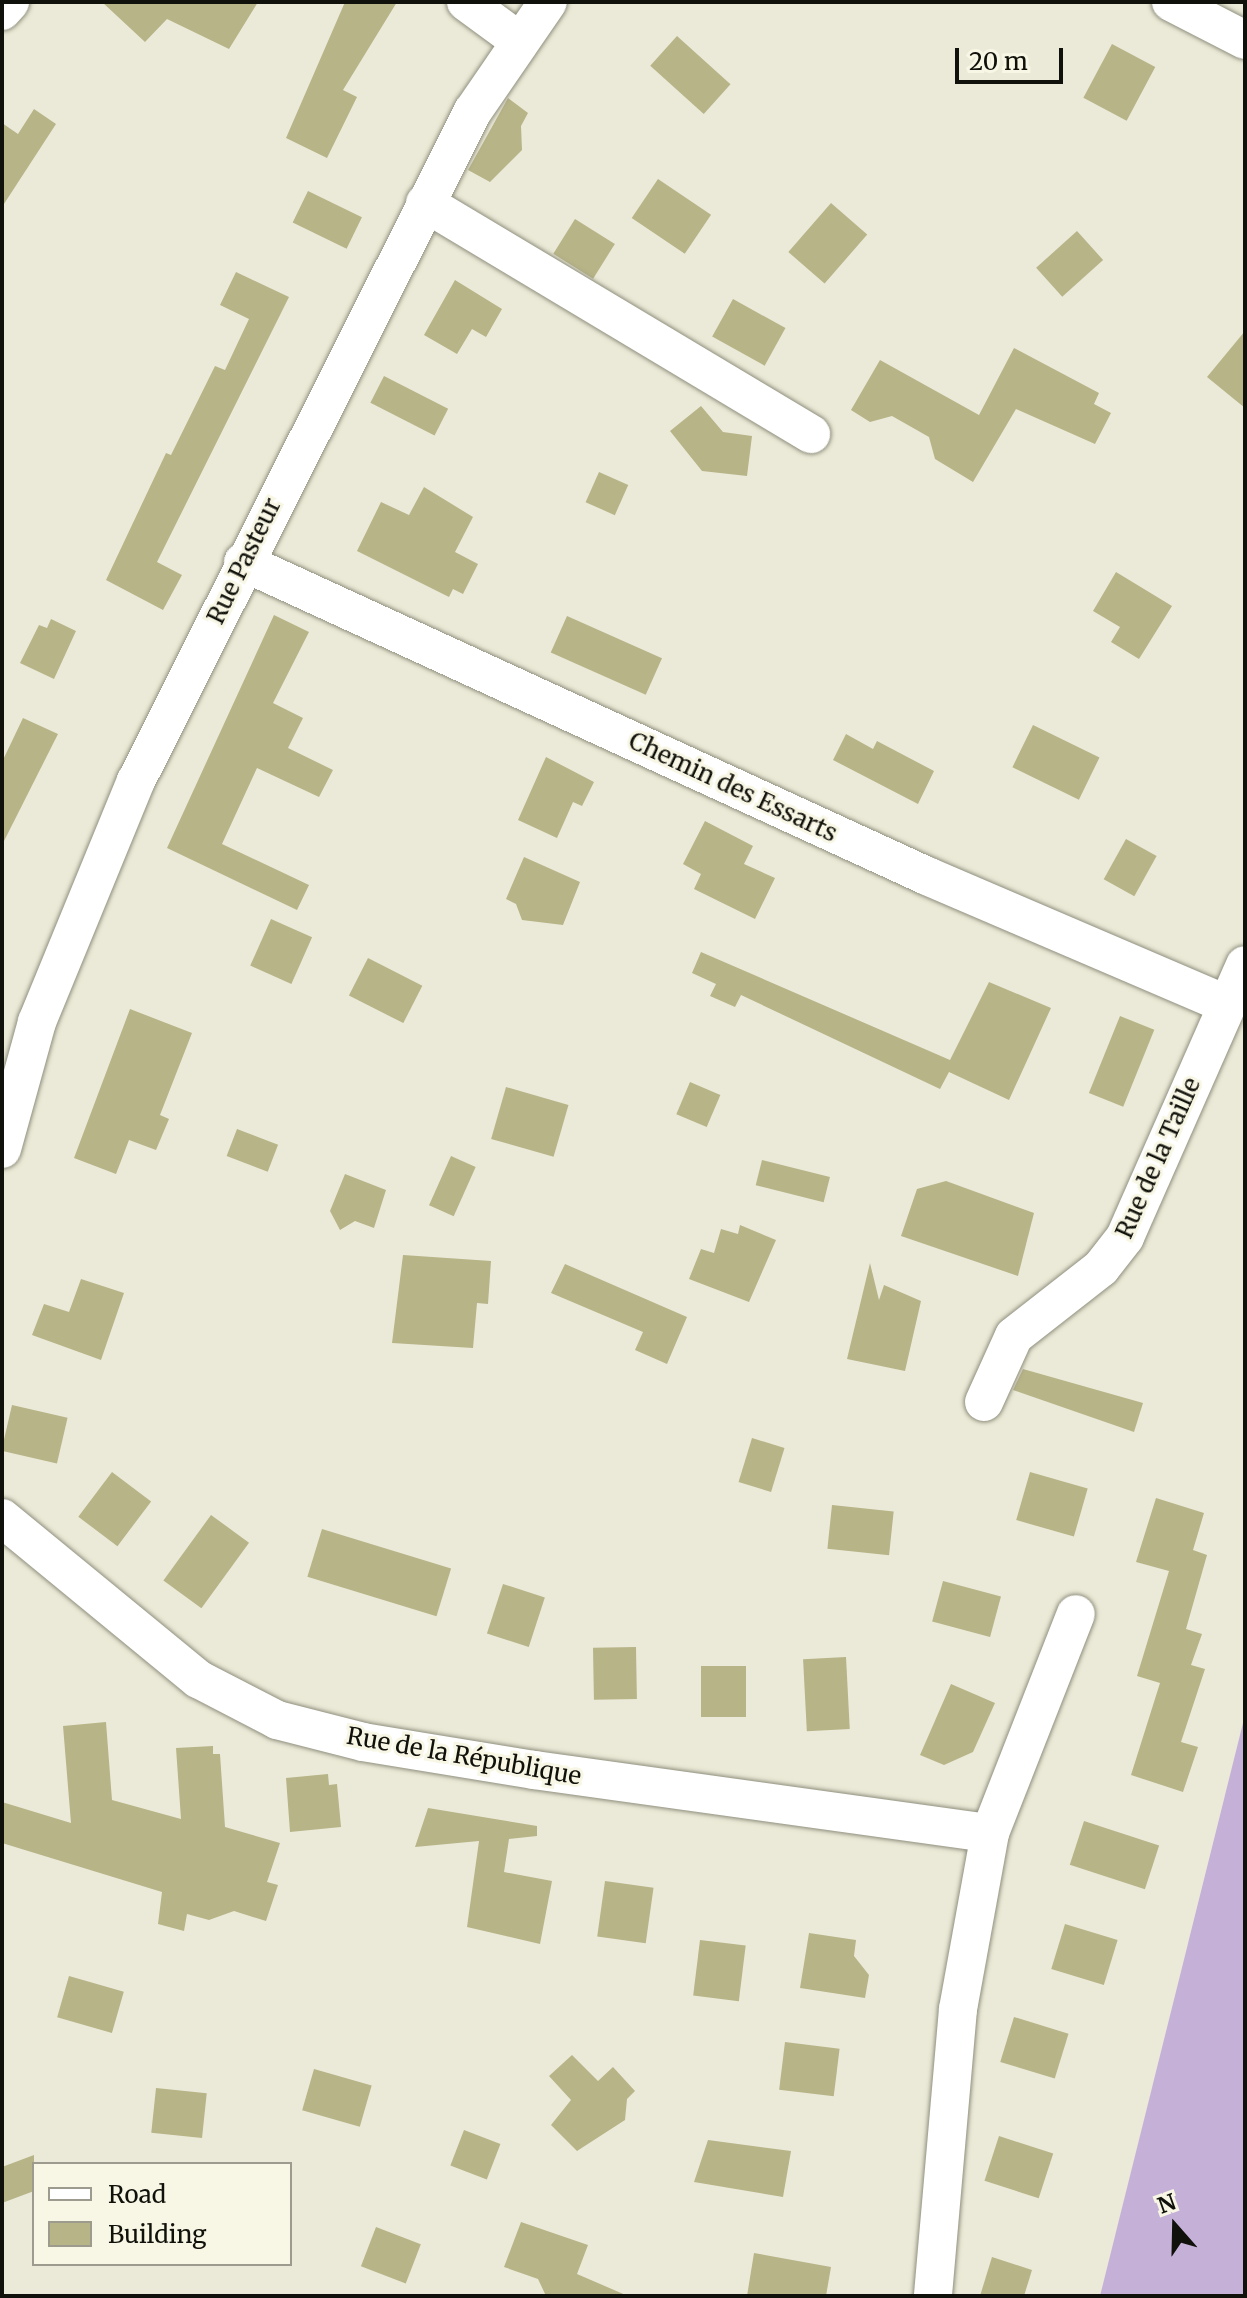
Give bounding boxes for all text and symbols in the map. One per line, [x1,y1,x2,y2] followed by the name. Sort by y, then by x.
[959,32,1067,82] scale bar
[969,46,1028,77] text: 20 m
[201,493,287,629] street label: Rue Pasteur
[624,726,842,848] street label: Chemin des Essarts
[1110,1073,1206,1243] street label: Rue de la Taille
[344,1721,584,1791] street label: Rue de la République
[32,2162,292,2266] legend
[108,2179,166,2210] text: Road
[1135,2186,1215,2266] north arrow
[1154,2187,1180,2220] text: N
[108,2219,207,2250] text: Building

